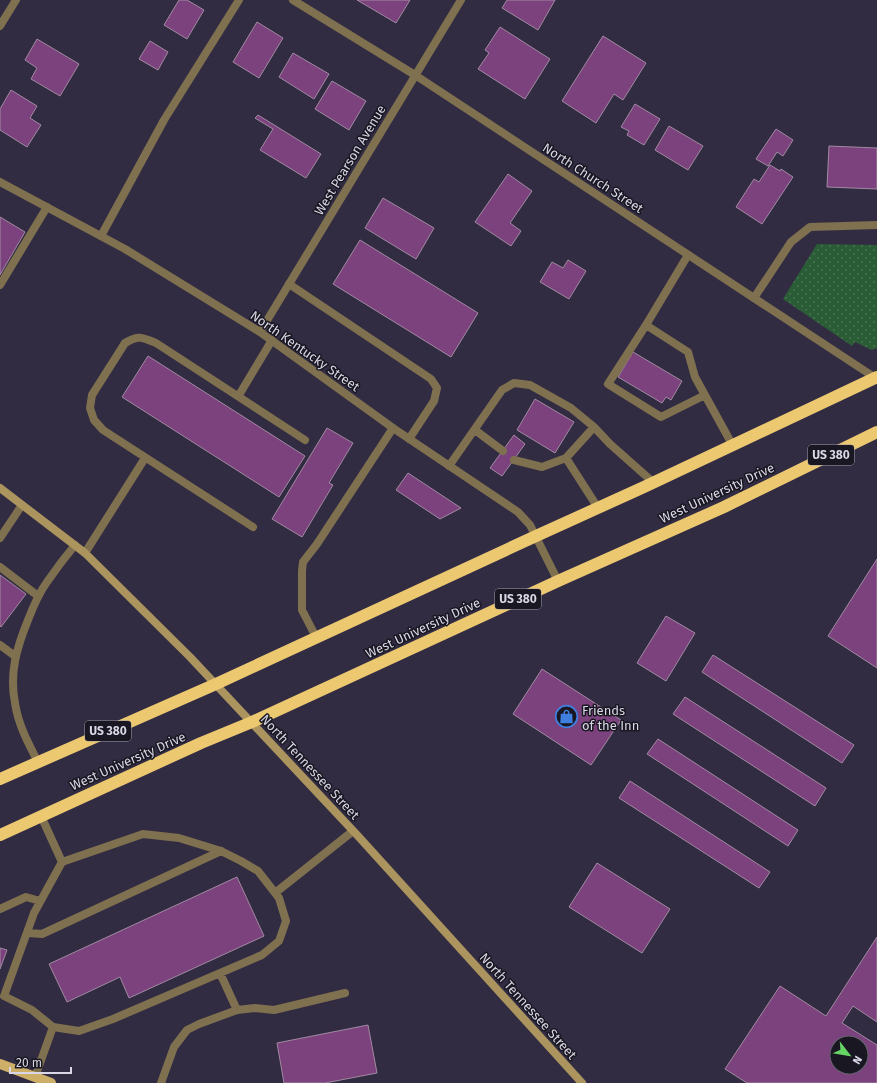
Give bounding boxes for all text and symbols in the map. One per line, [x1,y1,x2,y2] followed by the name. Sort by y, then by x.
[311,102,389,218] street label: West Pearson Avenue
[540,140,646,216] street label: North Church Street
[248,308,363,395] street label: North Kentucky Street
[808,445,854,465] road number: US 380
[657,460,777,526] street label: West University Drive
[495,589,541,609] road number: US 380
[363,595,483,661] street label: West University Drive
[582,703,639,733] place label: Friends of the Inn
[554,704,580,730] shop icon: Friends of the Inn
[258,712,363,823] street label: North Tennessee Street
[85,721,131,741] road number: US 380
[68,729,188,793] street label: West University Drive
[476,950,580,1062] street label: North Tennessee Street
[829,1035,869,1075] north arrow
[10,1049,71,1075] scale bar
[850,1053,865,1066] text: N
[16,1056,42,1070] text: 20 m

